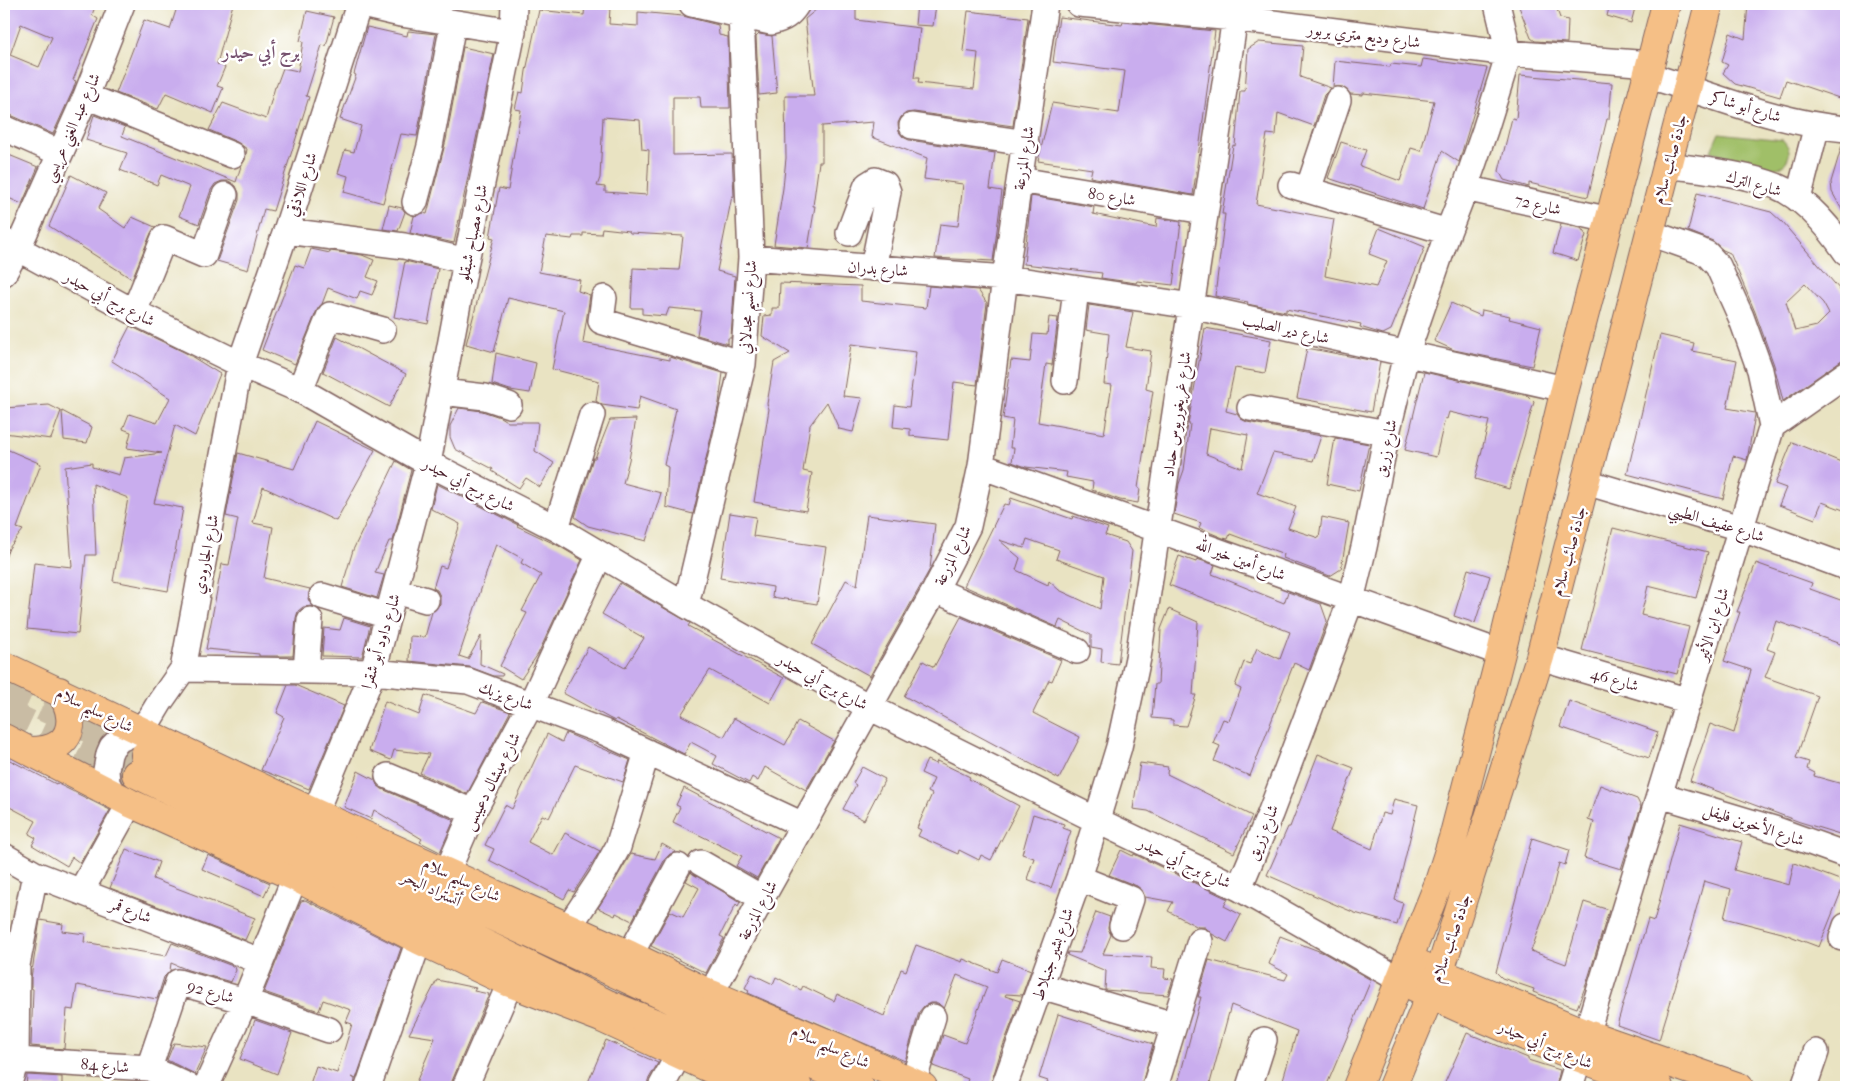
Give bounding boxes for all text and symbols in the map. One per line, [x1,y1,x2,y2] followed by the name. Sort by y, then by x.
[1304,19,1422,58] street label: شارع وديع متري بربور
[220,39,300,68] district label: برج أبي حيدر
[39,70,109,187] street label: شارع عبد الغني عريسي
[1705,84,1784,130] street label: شارع أبو شاكر
[1648,112,1695,208] street label: جادة صائب سلام
[1009,125,1042,192] street label: شارع المزرعة
[282,150,325,220] street label: شارع اللاذقي
[1723,167,1784,204] street label: شارع الترك
[453,183,496,286] street label: شارع مصباح شبقلو
[1086,183,1137,214] street label: شارع 80
[1512,190,1563,223] street label: شارع 72
[847,257,909,284] street label: شارع بدران
[735,259,767,355] street label: شارع نسيم مجدلاني
[57,264,159,335] street label: شارع برج أبي حيدر
[1240,309,1331,352] street label: شارع دير الصليب
[1158,350,1199,479] street label: شارع غريغوريوس حداد
[1370,417,1405,480] street label: شارع زريق
[416,451,519,520] street label: شارع برج أبي حيدر
[1665,499,1767,552] street label: شارع عفيف الطيبي
[1547,504,1594,600] street label: جادة صائب سلام
[188,513,226,596] street label: شارع الجارودي
[930,522,979,590] street label: شارع المزرعة
[1192,532,1289,588] street label: شارع أمين خير الله
[1690,585,1736,666] street label: شارع ابن الأثير
[355,591,408,692] street label: شارع داود أبو شقرا
[770,646,872,718] street label: شارع برج أبي حيدر
[1587,664,1641,699] street label: شارع 46
[475,677,536,718] street label: شارع يزبك
[50,683,136,743] street label: شارع سليم سلام
[459,729,528,835] street label: شارع ميشال دعيبس
[1700,797,1807,854] street label: شارع الأخوين فليفل
[1243,801,1286,864] street label: شارع زريق
[1132,830,1235,897] street label: شارع برج أبي حيدر
[417,853,504,912] street label: شارع سليم سلام
[397,864,466,911] street label: أتستراد البحر
[734,877,785,945] street label: شارع المزرعة
[1426,891,1479,987] street label: جادة صائب سلام
[104,893,154,931] street label: شارع قمر
[1028,905,1081,1004] street label: شارع بشير جنبلاط
[184,976,236,1011] street label: شارع 92
[1492,1014,1596,1077] street label: شارع برج أبي حيدر
[786,1021,873,1078] street label: شارع سليم سلام
[80,1054,130,1081] street label: شارع 84

